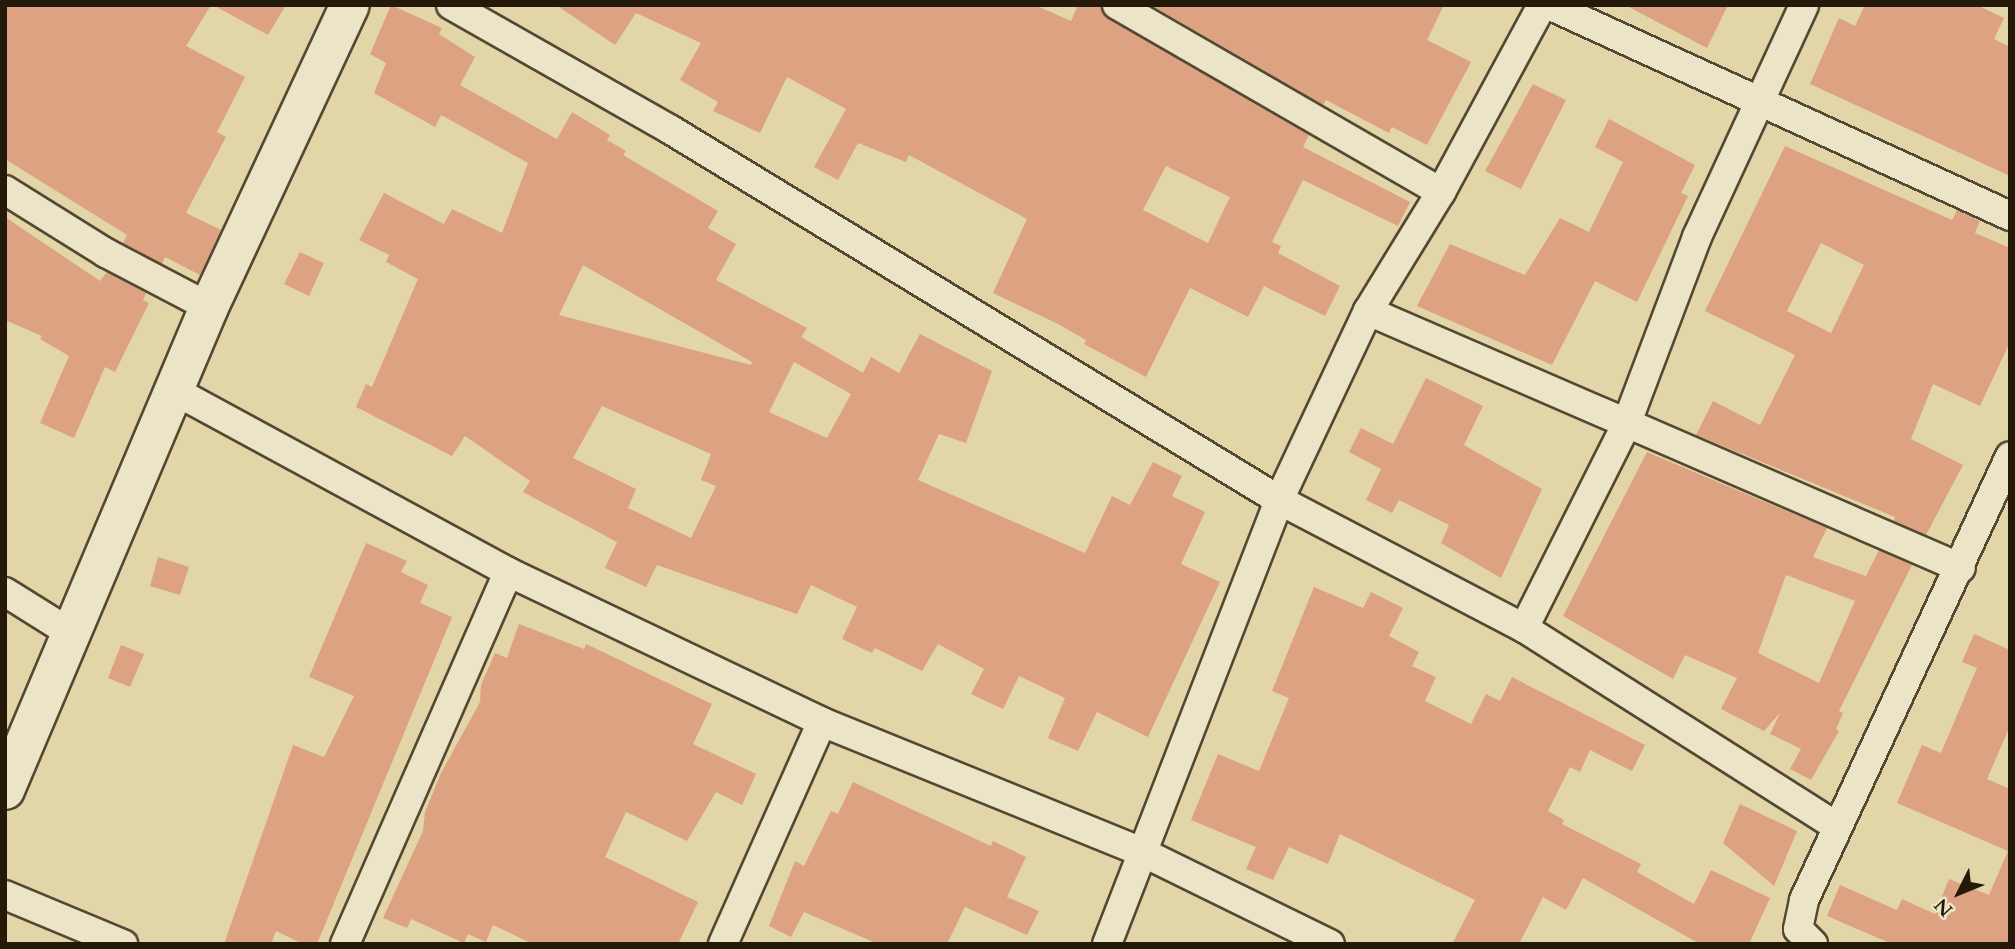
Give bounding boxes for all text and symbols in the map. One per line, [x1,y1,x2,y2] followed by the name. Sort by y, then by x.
[1924,858,1994,928] north arrow
[1929,892,1959,922] text: N

